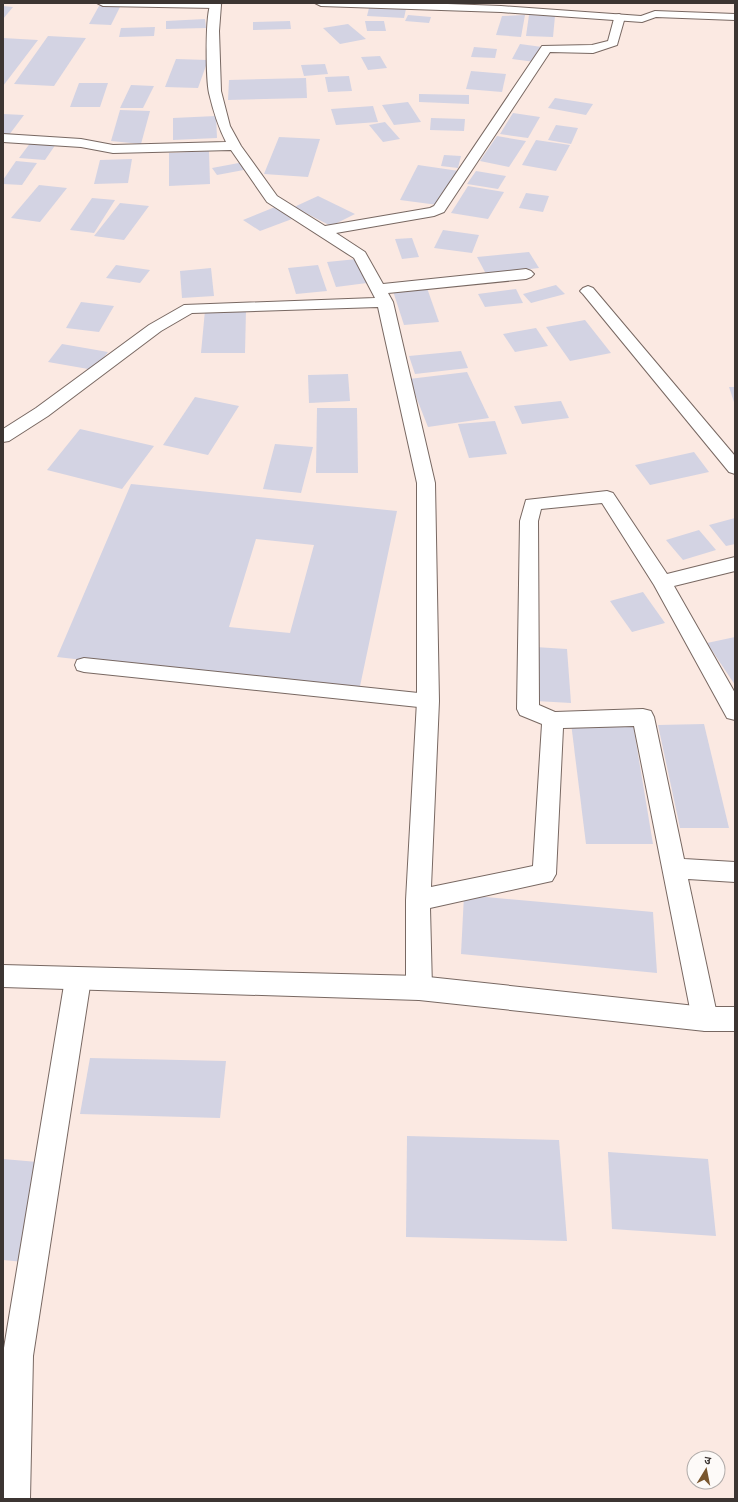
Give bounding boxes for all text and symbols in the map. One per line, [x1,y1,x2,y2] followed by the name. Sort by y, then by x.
[686,1450,726,1490] north arrow
[703,1454,713,1468] text: उ

